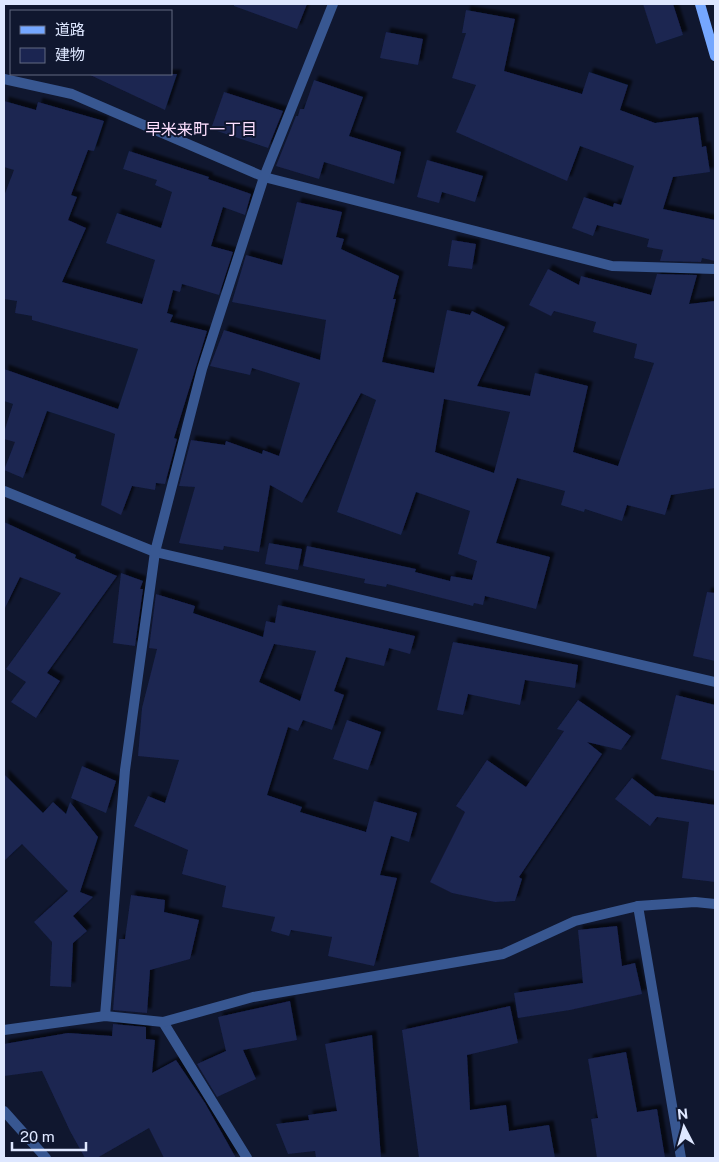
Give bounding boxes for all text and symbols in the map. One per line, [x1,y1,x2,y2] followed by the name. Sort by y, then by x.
[10,10,172,75] legend
[55,21,85,38] text: 道路
[55,46,85,63] text: 建物
[145,120,257,139] district label: 早米来町一丁目
[659,1102,709,1152] north arrow
[676,1106,689,1123] text: N
[12,1120,86,1152] scale bar
[20,1128,55,1145] text: 20 m

